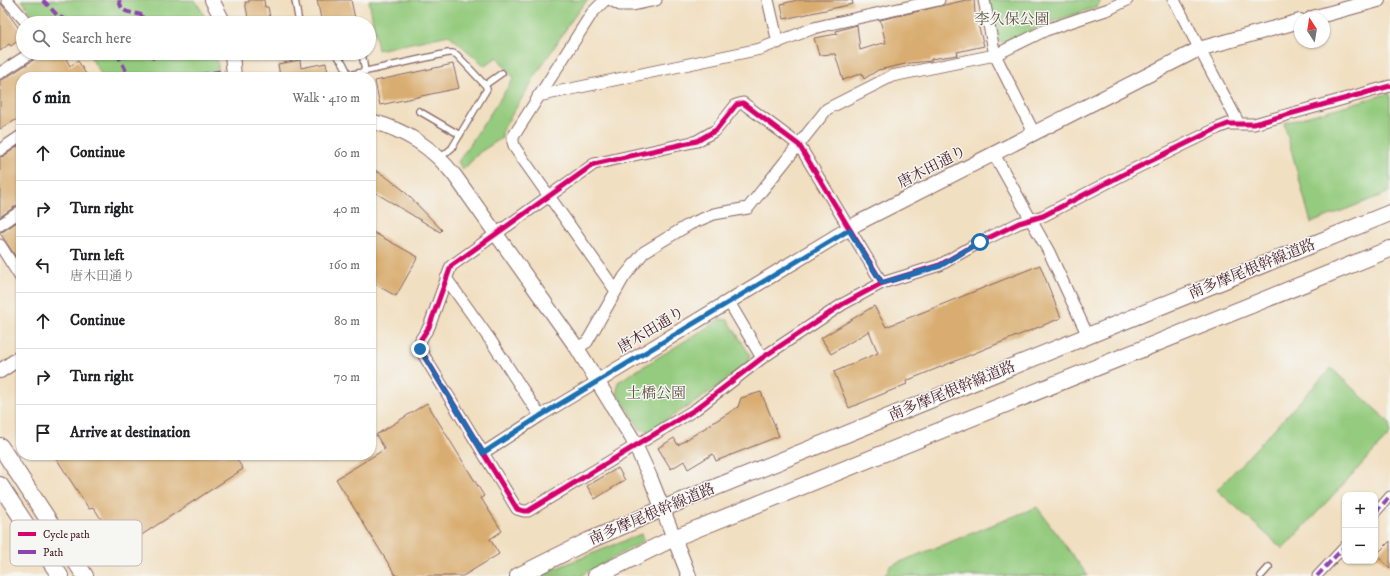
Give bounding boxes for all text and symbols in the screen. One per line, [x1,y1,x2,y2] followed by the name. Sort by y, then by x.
[974,10,1050,29] park label: 李久保公園
[1294,12,1330,48] north arrow
[16,16,376,60] search box
[30,27,52,49] icon: search
[62,29,131,48] text: Search here
[32,87,71,109] text: 6 min
[293,90,360,106] text: Walk · 410 m
[32,142,54,164] icon: ahead
[894,142,970,192] street label: 唐木田通り
[70,143,125,162] text: Continue
[334,145,360,161] text: 60 m
[32,198,54,220] icon: right
[70,199,133,218] text: Turn right
[333,201,360,217] text: 40 m
[971,233,989,251] route start
[1186,235,1318,303] street label: 南多摩尾根幹線道路
[70,246,124,265] text: Turn left
[32,254,54,276] icon: left
[329,257,360,273] text: 160 m
[70,268,135,284] text: 唐木田通り
[614,303,688,357] street label: 唐木田通り
[32,310,54,332] icon: ahead
[70,311,125,330] text: Continue
[334,313,360,329] text: 80 m
[411,340,429,358] route end
[886,357,1018,425] street label: 南多摩尾根幹線道路
[32,366,54,388] icon: right
[70,367,133,386] text: Turn right
[334,369,360,385] text: 70 m
[626,384,686,403] park label: 土橋公園
[32,422,54,444] icon: arrive
[70,423,190,442] text: Arrive at destination
[586,479,718,549] street label: 南多摩尾根幹線道路
[1342,492,1378,564] map controls
[1342,492,1378,528] button: +
[10,520,142,566] legend
[43,528,90,542] text: Cycle path
[1342,528,1378,564] button: −
[43,546,64,560] text: Path

